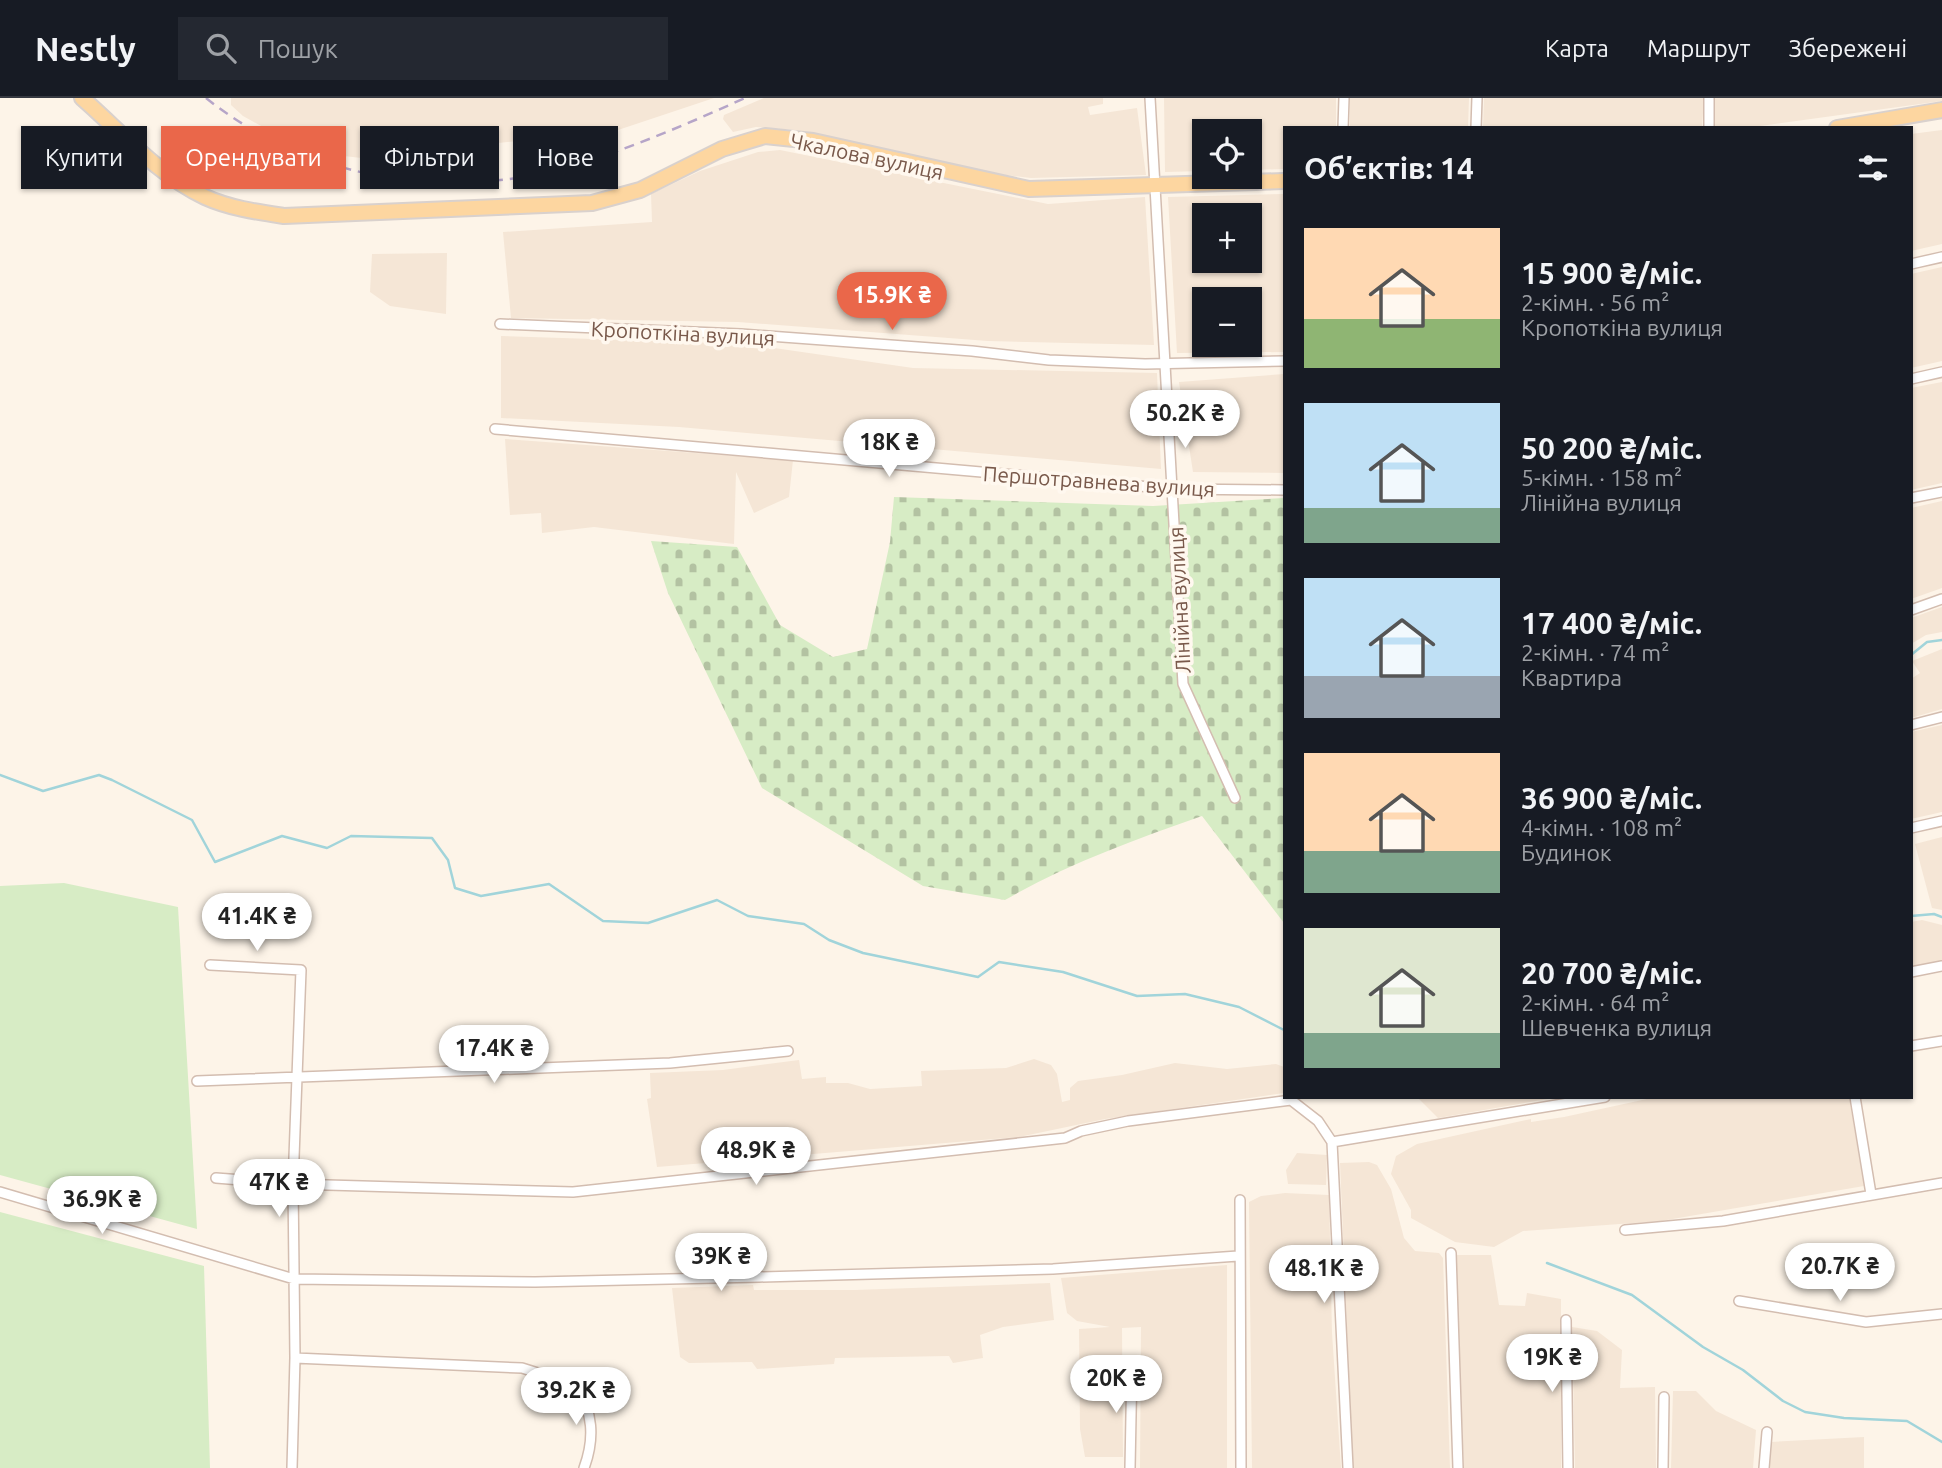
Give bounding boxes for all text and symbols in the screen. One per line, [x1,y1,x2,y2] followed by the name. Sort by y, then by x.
[178,17,668,80] search box
[202,29,240,67] icon: search
[35,30,136,67] text: Nestly
[258,34,338,63] text: Пошук
[1545,35,1609,62] text: Карта
[1647,35,1750,62] text: Маршрут
[1788,35,1907,62] text: Збережені
[1192,119,1262,357] map controls
[1192,119,1262,189] button: locate
[21,126,147,189] chip: Купити
[161,126,346,189] chip: Орендувати
[360,126,499,189] chip: Фільтри
[513,126,618,189] chip: Нове
[788,128,946,184] street label: Чкалова вулиця
[1854,149,1892,187] icon: filters
[1304,151,1474,185] text: Об’єктів: 14
[1192,203,1262,273] button: +
[1360,256,1444,340] icon: home
[1521,256,1702,290] text: 15 900 ₴/міс.
[827,272,957,332] pin: 15.9K ₴
[853,282,931,307] text: 15.9K ₴
[1192,287,1262,357] button: −
[1521,290,1669,315] text: 2-кімн. · 56 m²
[1521,315,1723,340] text: Кропоткіна вулиця
[590,316,776,350] street label: Кропоткіна вулиця
[1120,390,1250,450] pin: 50.2K ₴
[1146,400,1224,425] text: 50.2K ₴
[840,420,938,479] pin: 18K ₴
[859,429,919,454] text: 18K ₴
[1360,431,1444,515] icon: home
[1521,431,1702,465] text: 50 200 ₴/міс.
[982,461,1216,501] street label: Першотравнева вулиця
[1521,465,1682,490] text: 5-кімн. · 158 m²
[1521,490,1682,515] text: Лінійна вулиця
[1163,526,1195,674] street label: Лінійна вулиця
[1360,606,1444,690] icon: home
[1521,606,1702,640] text: 17 400 ₴/міс.
[1521,640,1669,665] text: 2-кімн. · 74 m²
[1521,665,1622,690] text: Квартира
[1360,781,1444,865] icon: home
[1521,781,1702,815] text: 36 900 ₴/міс.
[1521,815,1682,840] text: 4-кімн. · 108 m²
[1521,840,1612,865] text: Будинок
[192,894,322,953] pin: 41.4K ₴
[218,903,296,928] text: 41.4K ₴
[1360,956,1444,1040] icon: home
[1521,956,1702,990] text: 20 700 ₴/міс.
[1521,990,1669,1015] text: 2-кімн. · 64 m²
[1521,1015,1712,1040] text: Шевченка вулиця
[429,1026,559,1085] pin: 17.4K ₴
[455,1035,533,1060] text: 17.4K ₴
[691,1128,821,1187] pin: 48.9K ₴
[717,1137,795,1162] text: 48.9K ₴
[230,1160,328,1219] pin: 47K ₴
[249,1169,309,1194] text: 47K ₴
[37,1176,167,1236] pin: 36.9K ₴
[63,1186,141,1211] text: 36.9K ₴
[672,1234,770,1293] pin: 39K ₴
[691,1243,751,1268] text: 39K ₴
[1775,1244,1905,1303] pin: 20.7K ₴
[1259,1246,1389,1305] pin: 48.1K ₴
[1801,1253,1879,1278] text: 20.7K ₴
[1285,1255,1363,1280] text: 48.1K ₴
[1503,1334,1601,1394] pin: 19K ₴
[1522,1344,1582,1369] text: 19K ₴
[1067,1356,1165,1415] pin: 20K ₴
[1086,1365,1146,1390] text: 20K ₴
[511,1368,641,1427] pin: 39.2K ₴
[537,1377,615,1402] text: 39.2K ₴

